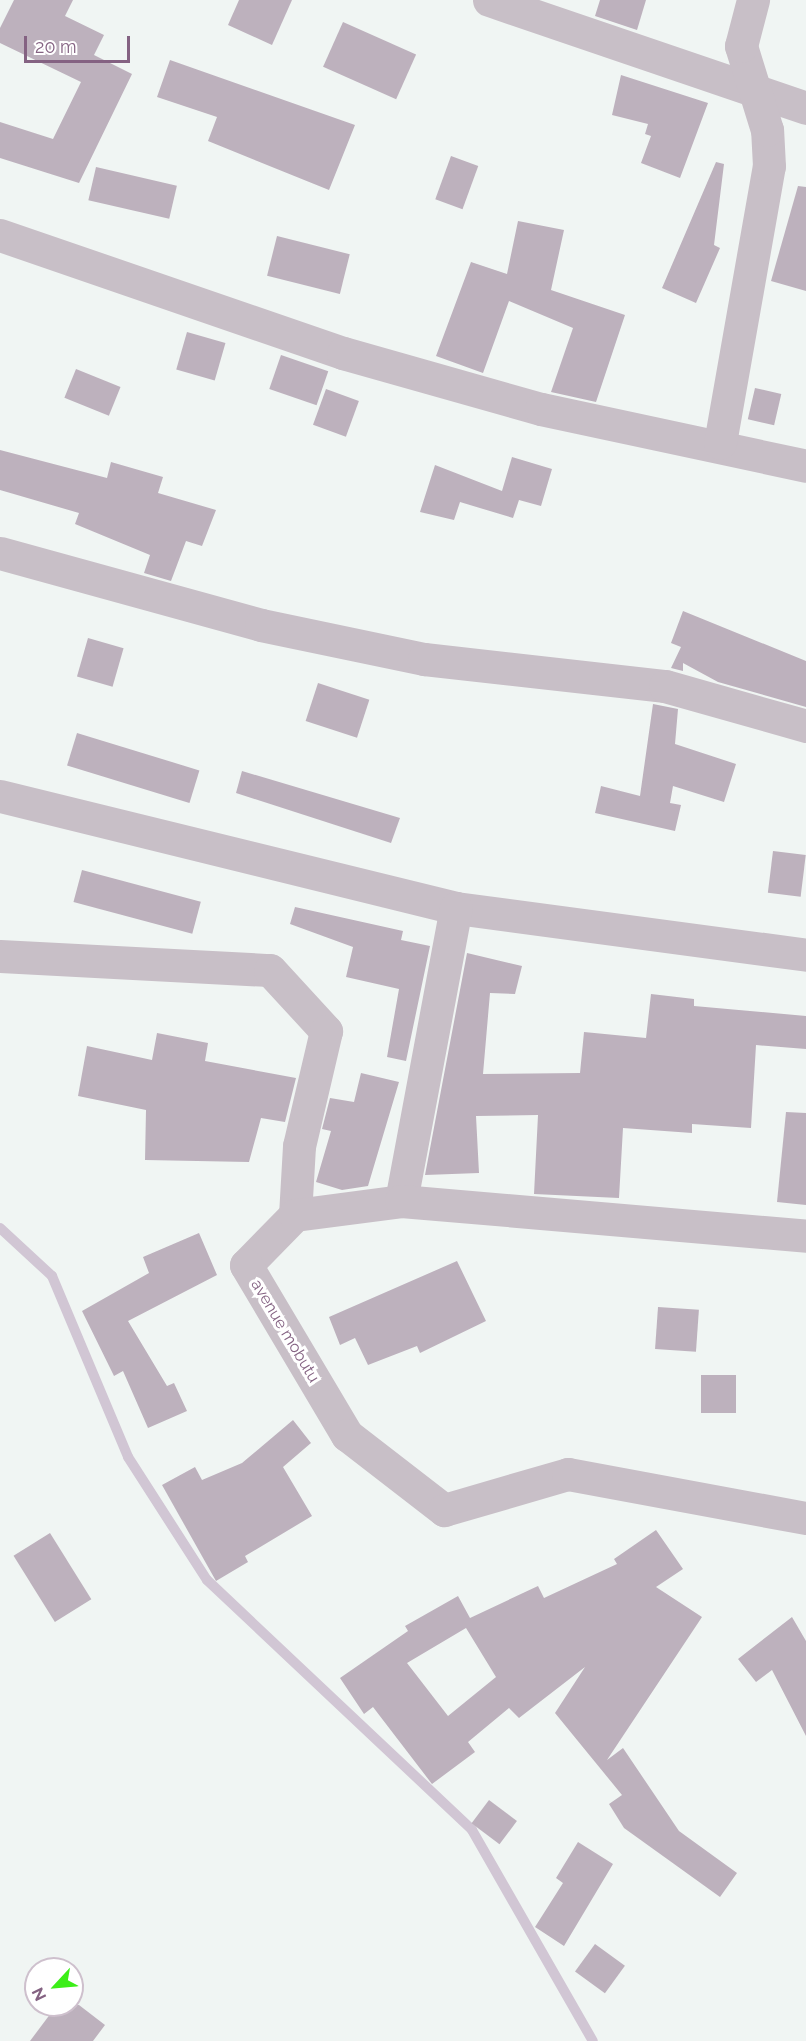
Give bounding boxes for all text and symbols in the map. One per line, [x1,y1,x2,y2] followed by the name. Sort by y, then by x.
[27,24,134,62] scale bar
[35,36,77,57] text: 20 m
[247,1276,323,1386] street label: avenue mobutu
[24,1957,84,2017] north arrow
[28,1985,50,2004] text: N

